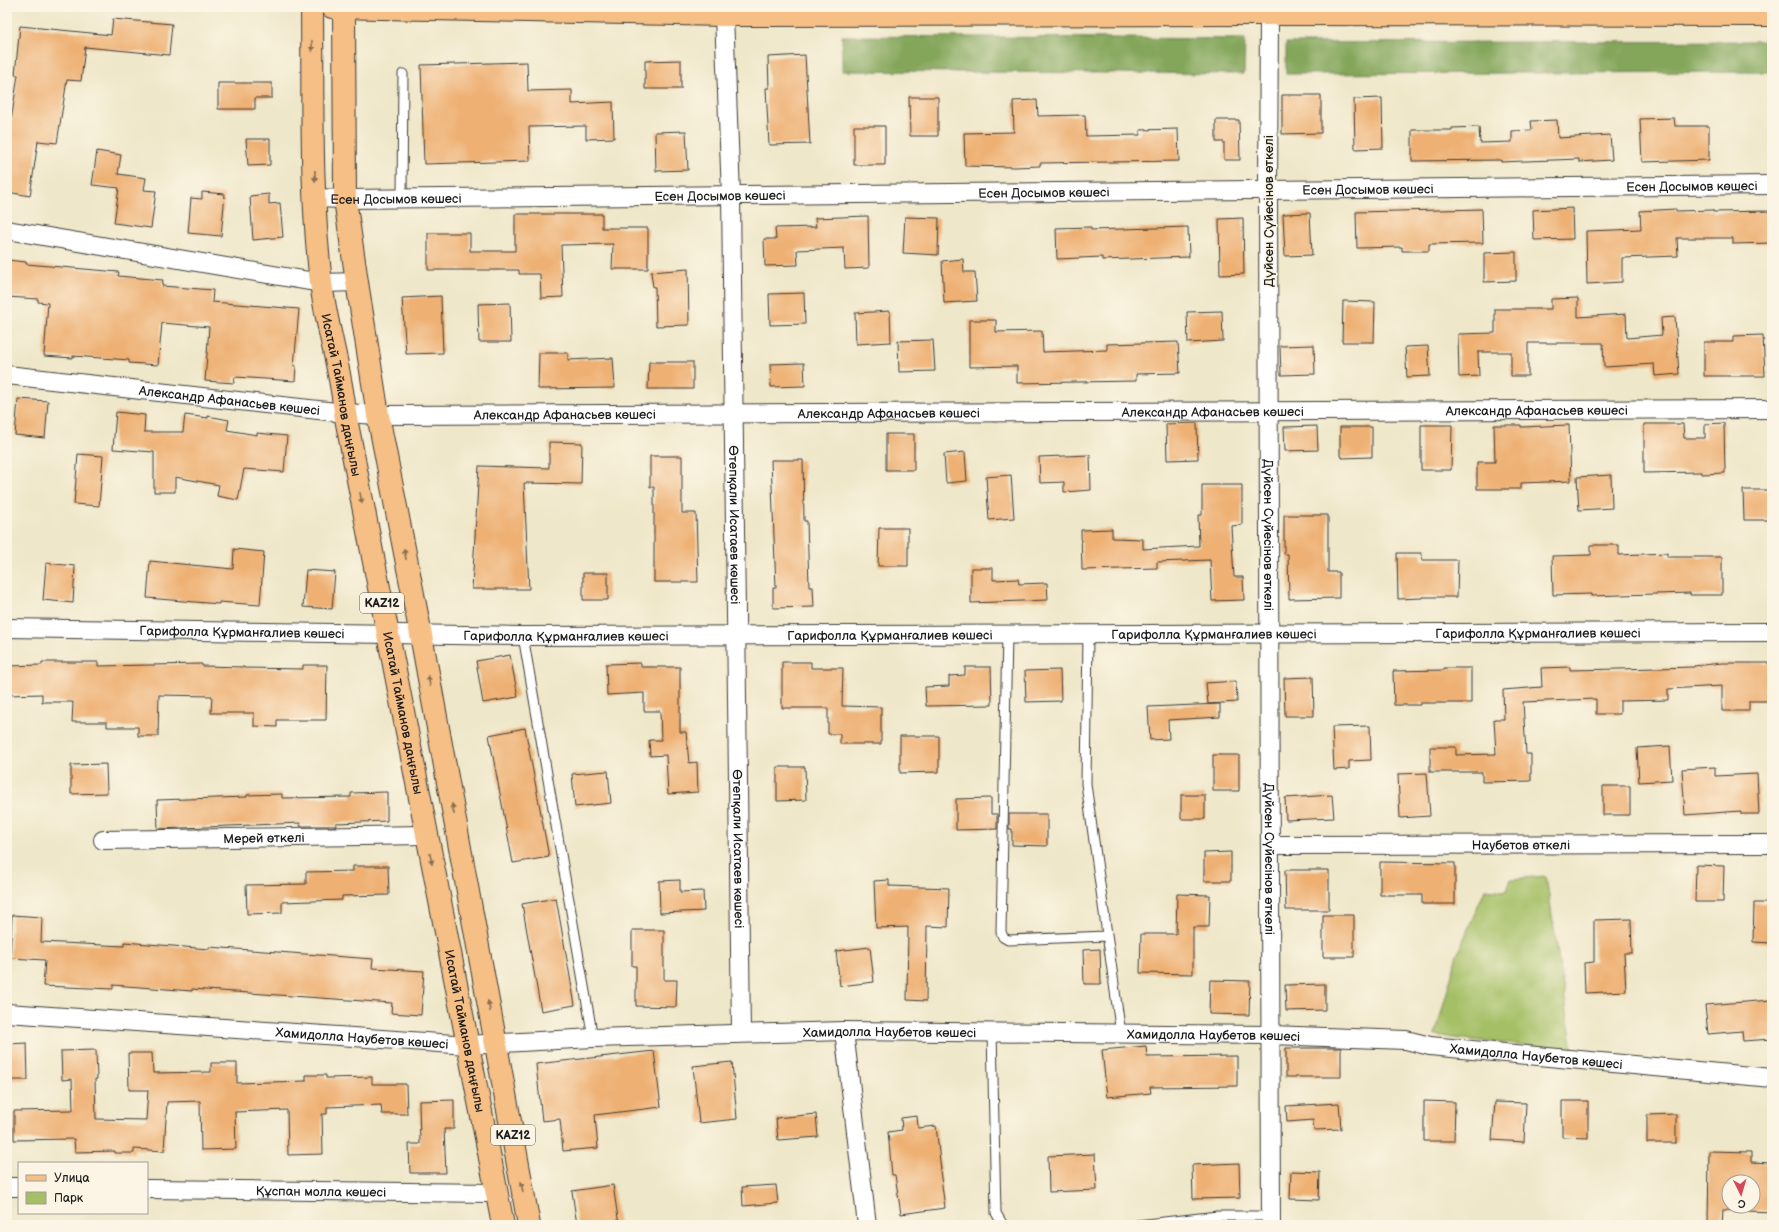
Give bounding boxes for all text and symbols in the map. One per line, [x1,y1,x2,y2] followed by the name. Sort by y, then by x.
[309,40,316,52] one-way arrow
[1261,135,1277,287] street label: Дүйсен Сүйесінов өткелі
[312,170,318,183] one-way arrow
[1626,178,1758,195] street label: Есен Досымов көшесі
[1302,181,1434,199] street label: Есен Досымов көшесі
[978,184,1110,202] street label: Есен Досымов көшесі
[654,188,786,205] street label: Есен Досымов көшесі
[330,191,462,208] street label: Есен Досымов көшесі
[317,312,364,478] street label: Исатай Тайманов даңғылы
[137,383,321,419] street label: Александр Афанасьев көшесі
[1445,403,1628,419] street label: Александр Афанасьев көшесі
[1121,404,1304,421] street label: Александр Афанасьев көшесі
[797,405,980,422] street label: Александр Афанасьев көшесі
[473,407,656,424] street label: Александр Афанасьев көшесі
[725,445,743,605] street label: Өтепқали Исатаев көшесі
[1260,459,1276,611] street label: Дүйсен Сүйесінов өткелі
[359,492,365,504] one-way arrow
[402,547,408,560] one-way arrow
[360,593,404,613] road number: KAZ12
[139,623,345,642] street label: Гарифолла Құрманғалиев көшесі
[1435,625,1641,642] street label: Гарифолла Құрманғалиев көшесі
[1111,626,1317,643] street label: Гарифолла Құрманғалиев көшесі
[787,627,993,644] street label: Гарифолла Құрманғалиев көшесі
[463,628,669,645] street label: Гарифолла Құрманғалиев көшесі
[379,630,426,796] street label: Исатай Тайманов даңғылы
[426,675,432,687] one-way arrow
[729,769,747,928] street label: Өтепқали Исатаев көшесі
[1261,783,1277,935] street label: Дүйсен Сүйесінов өткелі
[449,803,455,815] one-way arrow
[223,830,305,847] street label: Мерей өткелі
[1472,837,1570,854] street label: Наубетов өткелі
[428,853,434,865] one-way arrow
[441,948,488,1114] street label: Исатай Тайманов даңғылы
[486,1000,492,1012] one-way arrow
[803,1024,976,1041] street label: Хамидолла Наубетов көшесі
[275,1025,449,1053] street label: Хамидолла Наубетов көшесі
[1127,1027,1301,1045] street label: Хамидолла Наубетов көшесі
[1449,1041,1623,1073] street label: Хамидолла Наубетов көшесі
[491,1125,535,1145] road number: KAZ12
[18,1162,148,1214] legend
[54,1171,90,1186] text: Улица
[1721,1174,1761,1214] north arrow
[519,1181,525,1193] one-way arrow
[256,1183,386,1201] street label: Құспан молла көшесі
[54,1191,84,1206] text: Парк
[1737,1197,1746,1210] text: С

